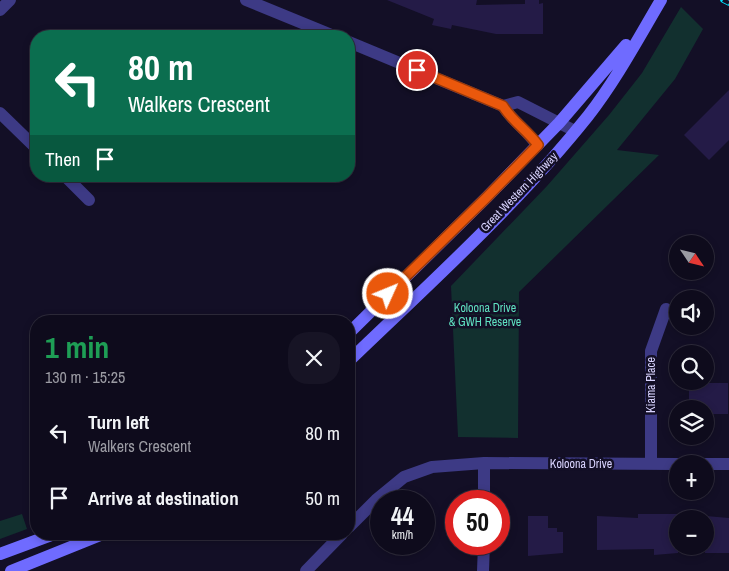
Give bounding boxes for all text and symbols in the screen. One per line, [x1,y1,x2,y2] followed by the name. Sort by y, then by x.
[128,44,193,91] text: 80 m
[396,49,438,91] pin
[45,50,110,115] icon: left
[403,56,431,84] icon: arrive
[128,89,270,119] text: Walkers Crescent
[91,145,119,173] icon: arrive
[45,146,81,172] text: Then
[477,149,561,235] street label: Great Western Highway
[669,235,714,280] north arrow
[669,235,714,555] map controls
[361,267,413,319] position arrow
[669,290,714,335] button: sound
[449,300,521,330] park label: Koloona Drive & GWH Reserve
[45,327,109,367] text: 1 min
[288,332,340,384] button: close
[669,345,714,390] button: search
[643,357,659,413] street label: Kiama Place
[45,366,125,388] text: 130 m · 15:25
[669,400,714,445] button: layers
[88,409,149,435] text: Turn left
[45,419,73,447] icon: left
[305,420,340,446] text: 80 m
[88,435,191,457] text: Walkers Crescent
[669,455,714,500] button: +
[550,456,612,472] street label: Koloona Drive
[45,484,73,512] icon: arrive
[88,485,239,511] text: Arrive at destination
[305,485,340,511] text: 50 m
[445,490,510,555] speed limit sign: 50
[391,499,414,533] text: 44
[669,510,714,555] button: −
[392,527,413,543] text: km/h

